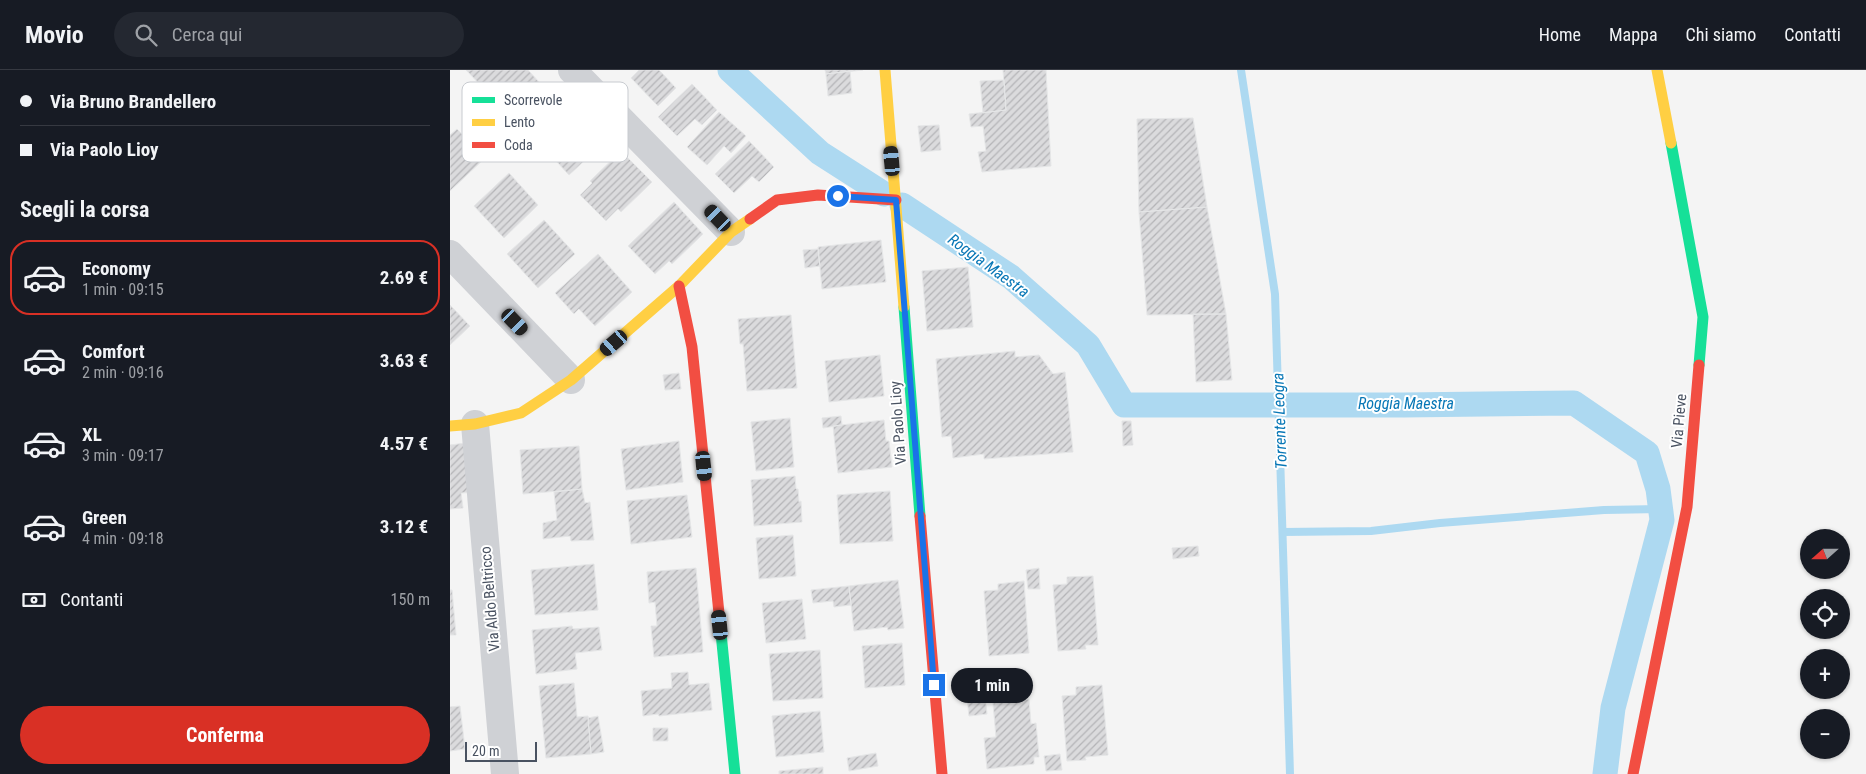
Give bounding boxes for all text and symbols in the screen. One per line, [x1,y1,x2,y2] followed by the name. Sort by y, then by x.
[114,12,464,57] search box
[25,21,84,49] text: Movio
[132,21,160,49] icon: search
[172,23,242,46] text: Cerca qui
[1539,24,1581,45] text: Home
[1609,24,1658,45] text: Mappa
[1686,24,1756,45] text: Chi siamo
[1784,24,1841,45] text: Contatti
[462,82,628,162] legend
[50,90,216,113] text: Via Bruno Brandellero
[504,92,563,108] text: Scorrevole
[504,114,535,130] text: Lento
[504,137,533,153] text: Coda
[50,138,158,161] text: Via Paolo Lioy
[883,145,900,177] car
[827,185,849,207] route start
[20,197,149,222] text: Scegli la corsa
[702,202,733,234] car
[944,230,1033,301] water label: Roggia Maestra
[22,255,67,300] icon: car
[82,257,151,280] text: Economy
[380,266,428,289] text: 2.69 €
[82,280,164,299] text: 1 min · 09:15
[499,306,530,338] car
[597,327,630,359] car
[22,338,67,383] icon: car
[82,340,145,363] text: Comfort
[380,349,428,372] text: 3.63 €
[82,363,164,382] text: 2 min · 09:16
[1268,372,1291,470] water label: Torrente Leogra
[886,380,910,466] street label: Via Paolo Lioy
[1668,393,1690,449] street label: Via Pieve
[1358,394,1454,413] water label: Roggia Maestra
[22,421,67,466] icon: car
[82,423,102,446] text: XL
[380,432,428,455] text: 4.57 €
[82,446,164,465] text: 3 min · 09:17
[694,450,713,482] car
[22,504,67,549] icon: car
[82,506,127,529] text: Green
[380,515,428,538] text: 3.12 €
[82,529,164,548] text: 4 min · 09:18
[1800,529,1850,579] north arrow
[1800,529,1850,759] map controls
[476,546,504,652] street label: Via Aldo Beltricco
[20,586,48,614] icon: cash
[60,588,123,611] text: Contanti
[1800,589,1850,639] button: locate
[391,590,430,609] text: 150 m
[710,609,729,641] car
[1800,649,1850,699] button: +
[952,668,1034,702] callout: 1 min
[923,674,945,696] route end
[974,676,1010,695] text: 1 min
[20,706,430,764] button: Conferma
[1800,709,1850,759] button: −
[465,739,538,762] scale bar
[472,743,500,759] text: 20 m

